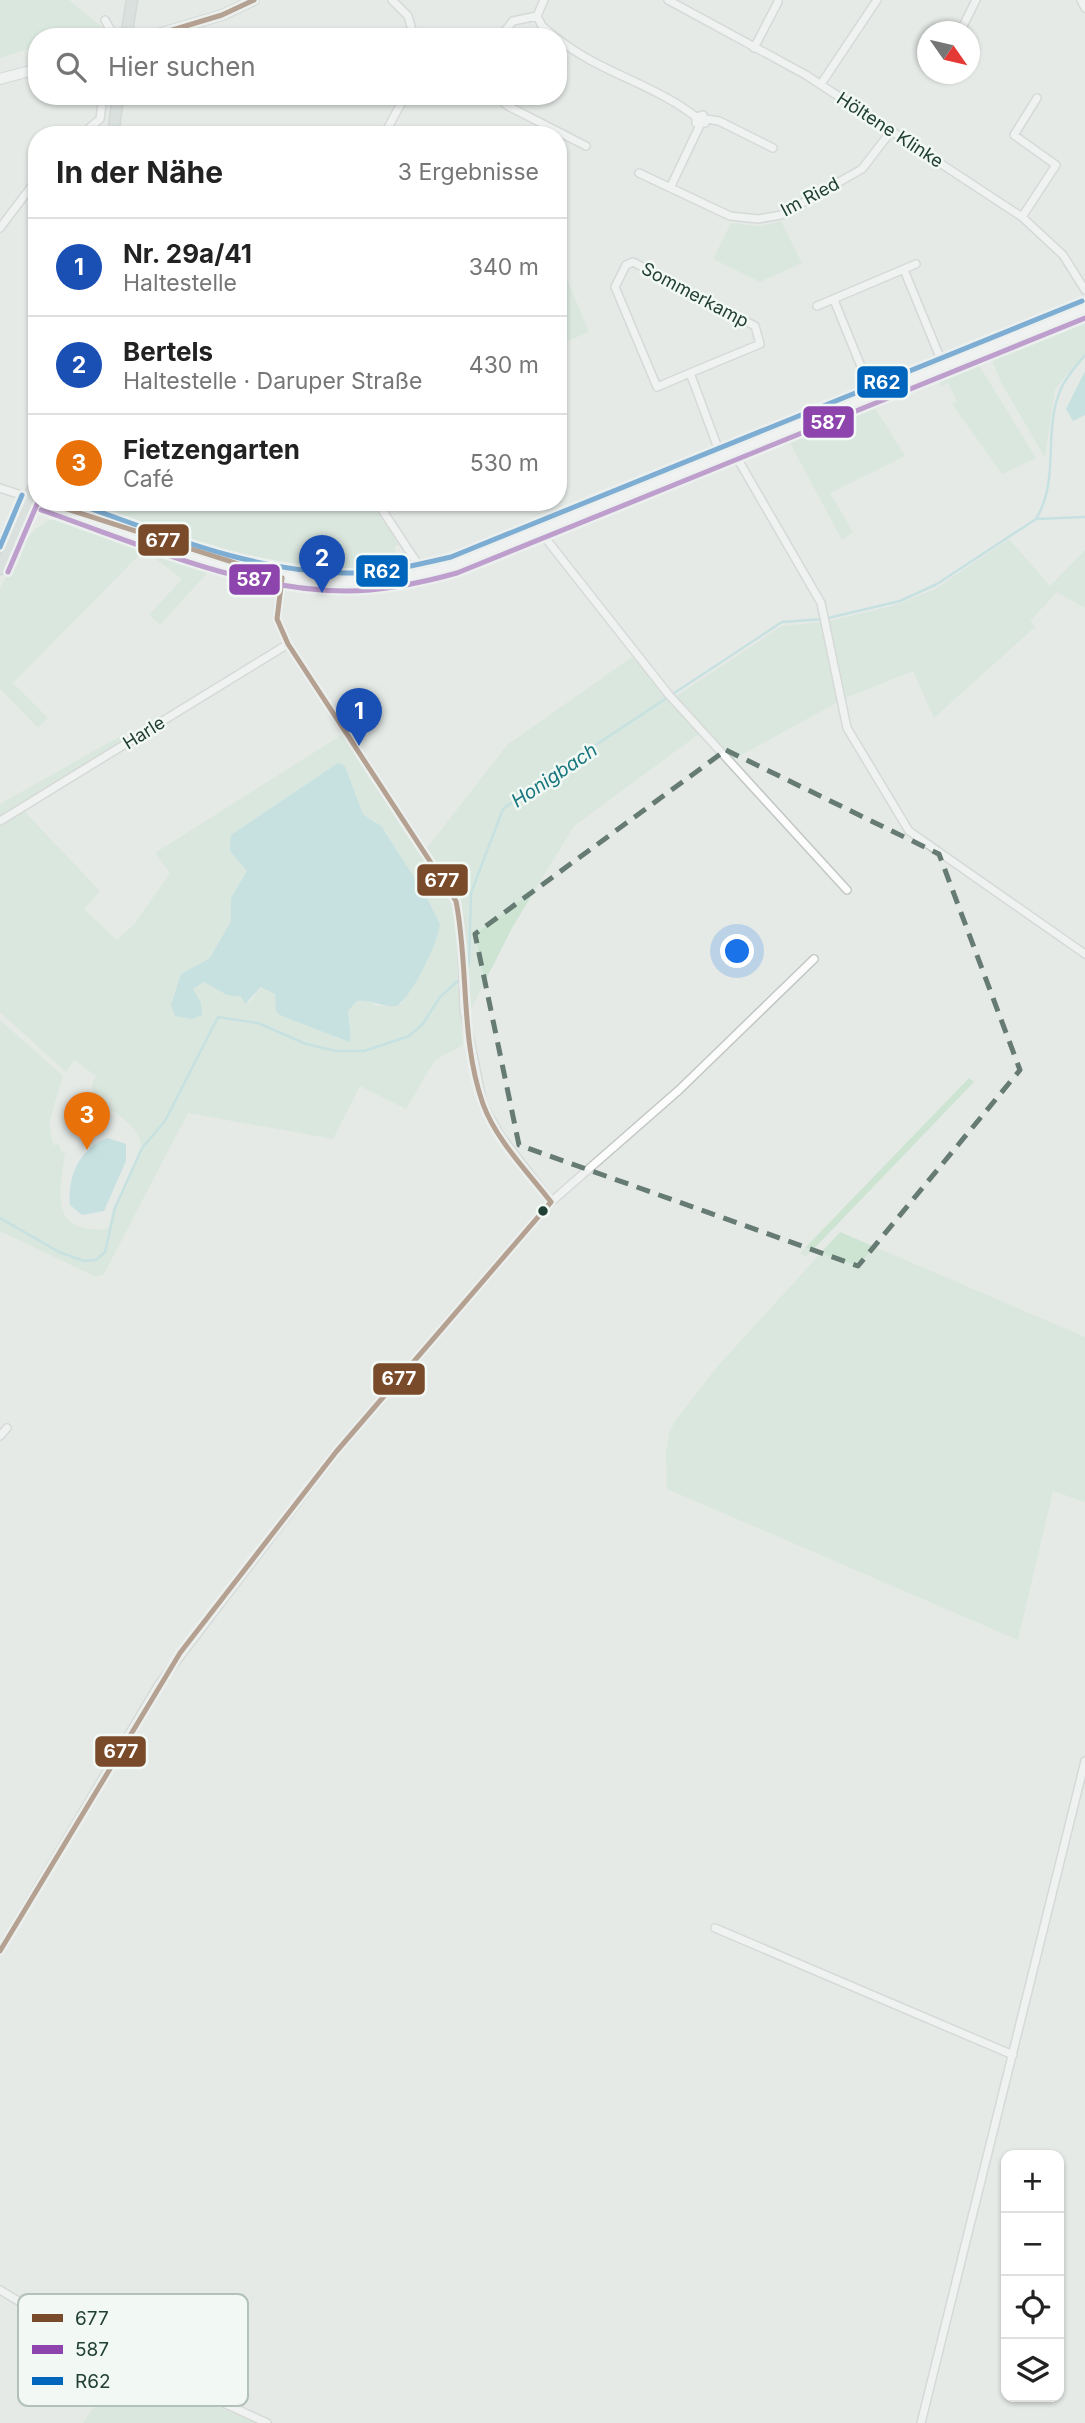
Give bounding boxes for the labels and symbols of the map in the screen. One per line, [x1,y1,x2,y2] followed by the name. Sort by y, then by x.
[917,21,980,84] north arrow
[833,87,947,172] street label: Höltene Klinke
[777,172,843,221] street label: Im Ried
[638,258,752,332] street label: Sommerkamp
[856,365,909,399] line badge: R62
[864,371,900,394] text: R62
[802,405,855,439] line badge: 587
[810,411,846,434] text: 587
[137,523,190,557] line badge: 677
[146,529,180,552] text: 677
[299,535,345,593] pin: 2
[355,554,409,588] line badge: R62
[364,560,400,583] text: R62
[228,563,281,596] line badge: 587
[236,568,272,591] text: 587
[336,688,382,746] pin: 1
[119,712,169,754] street label: Harle
[507,738,602,812] water label: Honigbach
[416,863,469,897] line badge: 677
[425,869,459,892] text: 677
[720,934,754,968] your location
[64,1092,110,1150] pin: 3
[536,1204,550,1218] unlabelled marker
[372,1362,426,1396] line badge: 677
[382,1367,416,1390] text: 677
[94,1735,147,1768] line badge: 677
[104,1740,138,1763] text: 677
[18,2294,248,2406] legend
[75,2307,109,2330] text: 677
[75,2338,109,2361] text: 587
[75,2370,111,2393] text: R62

